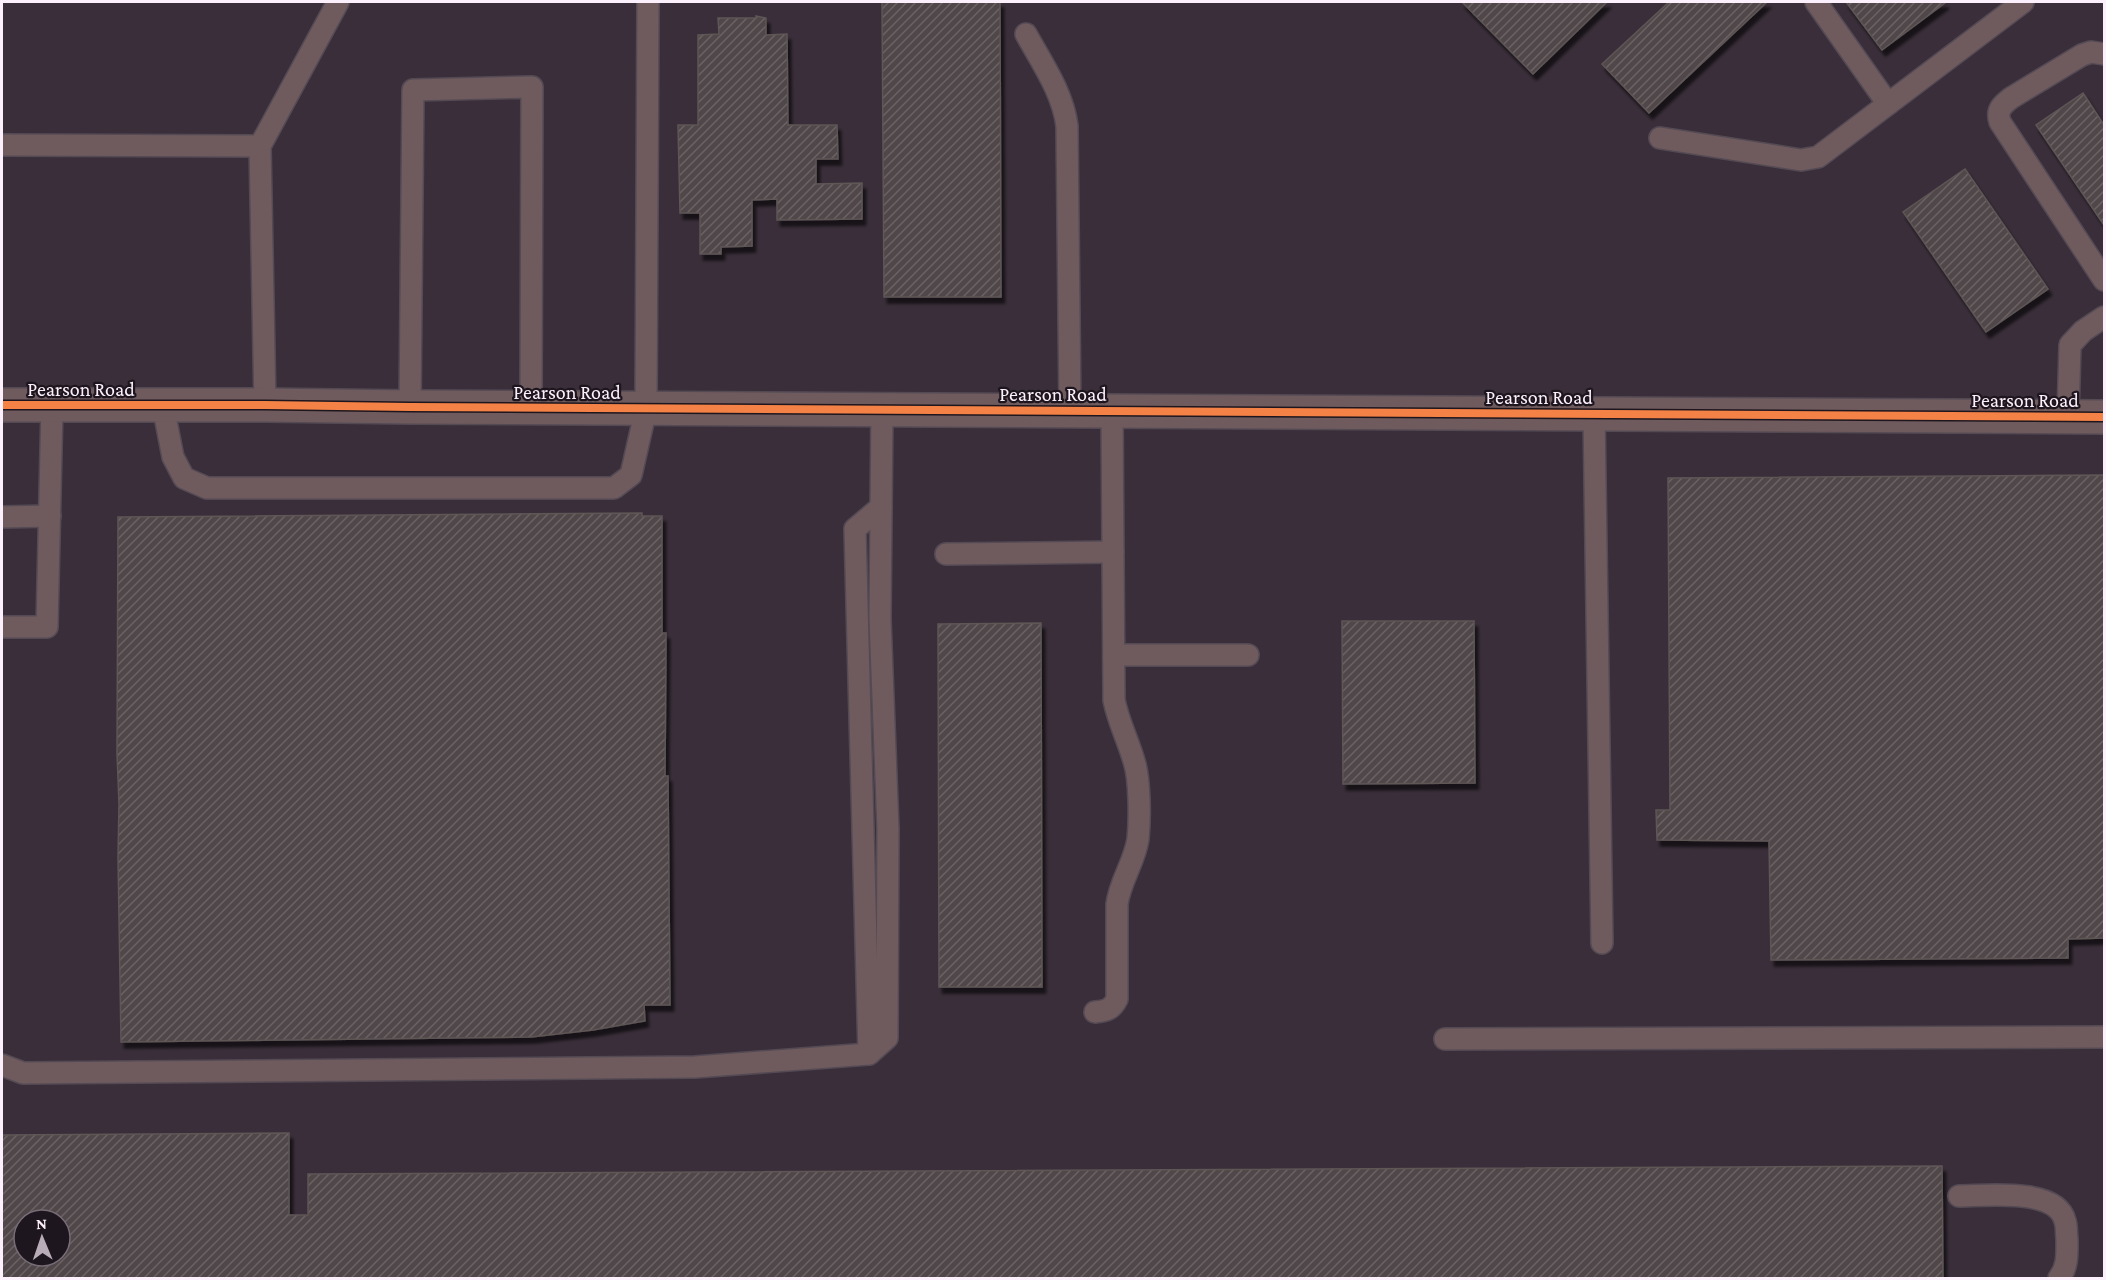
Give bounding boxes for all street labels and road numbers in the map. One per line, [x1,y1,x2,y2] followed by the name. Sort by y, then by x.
[27,378,135,400] street label: Pearson Road
[513,381,621,403] street label: Pearson Road
[999,383,1107,405] street label: Pearson Road
[1485,386,1593,408] street label: Pearson Road
[1971,389,2079,411] street label: Pearson Road

